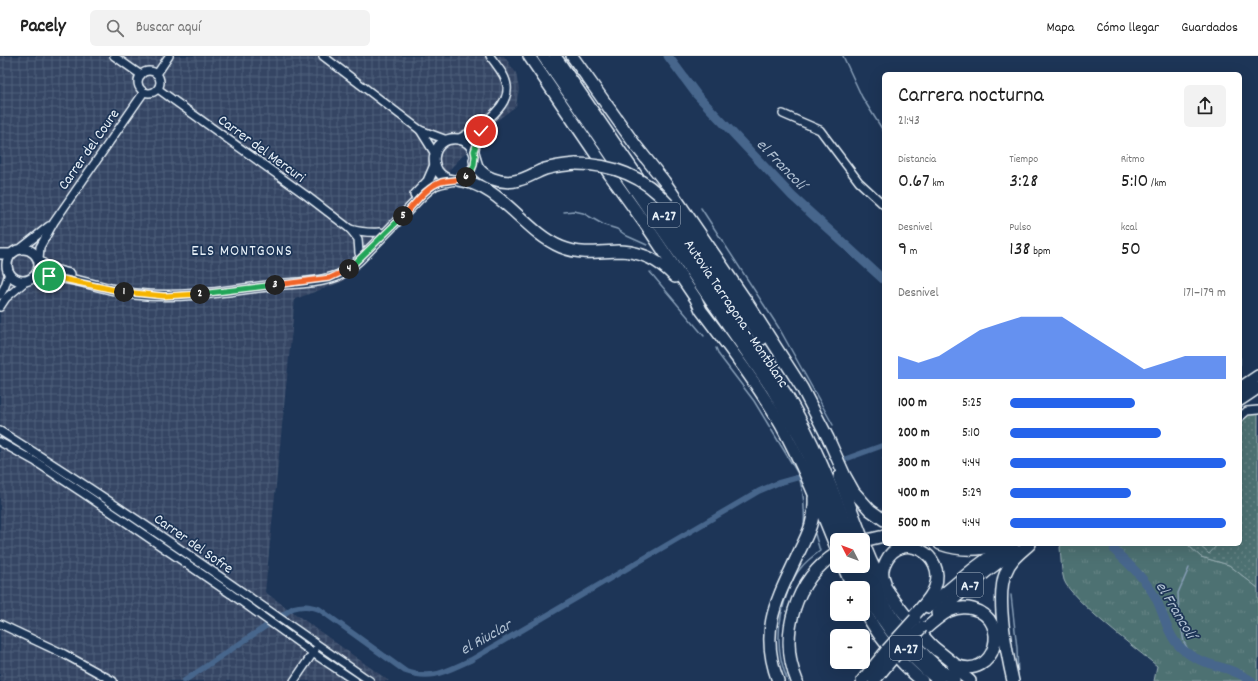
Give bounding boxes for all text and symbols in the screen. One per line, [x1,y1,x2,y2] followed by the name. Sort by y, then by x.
[90,10,370,46] search box
[20,14,66,41] text: Pacely
[104,17,126,39] icon: search
[136,17,201,39] text: Buscar aquí
[1047,18,1074,38] text: Mapa
[1096,18,1159,38] text: Cómo llegar
[1181,18,1238,38] text: Guardados
[898,81,1044,112] text: Carrera nocturna
[1184,85,1226,127] button: share
[54,105,126,195] street label: Carrer del Coure
[212,110,309,189] street label: Carrer del Mercuri
[898,112,920,131] text: 21:43
[464,114,498,148] pin
[470,120,492,142] icon: check
[750,134,813,198] water label: el Francolí
[898,152,936,168] text: Distancia
[1009,152,1038,168] text: Tiempo
[1121,152,1145,168] text: Ritmo
[456,167,476,187] pin: 6
[898,168,930,196] text: 0.67
[1009,168,1038,196] text: 3:28
[1121,168,1149,196] text: 5:10
[463,169,469,185] text: 6
[930,176,944,192] text: km
[1149,176,1166,192] text: /km
[648,203,680,227] road number: A-27
[393,206,413,226] pin: 5
[400,208,406,224] text: 5
[898,220,932,236] text: Desnivel
[1009,220,1031,236] text: Pulso
[1121,220,1137,236] text: kcal
[677,236,793,393] street label: Autovia Tarragona - Montblanc
[898,236,907,264] text: 9
[1009,236,1031,264] text: 138
[1121,236,1141,264] text: 50
[191,240,293,263] district label: ELS MONTGONS
[907,244,917,260] text: m
[1031,244,1051,260] text: bpm
[32,259,66,293] pin
[339,259,359,279] pin: 4
[347,261,351,277] text: 4
[38,265,60,287] icon: arrive
[265,275,285,295] pin: 3
[273,277,277,293] text: 3
[114,282,134,302] pin: 1
[123,284,125,300] text: 1
[190,284,210,304] pin: 2
[898,284,939,303] text: Desnivel
[1183,284,1226,303] text: 171–179 m
[198,286,202,302] text: 2
[898,394,927,413] text: 100 m
[962,394,982,413] text: 5:25
[898,424,930,443] text: 200 m
[962,424,980,443] text: 5:10
[898,454,930,473] text: 300 m
[962,454,980,473] text: 4:44
[898,484,929,503] text: 400 m
[962,484,982,503] text: 5:29
[149,509,237,580] street label: Carrer del Sofre
[898,514,930,533] text: 500 m
[962,514,980,533] text: 4:44
[830,533,870,573] north arrow
[830,533,870,669] map controls
[957,573,983,597] road number: A-7
[1149,577,1203,647] water label: el Francolí
[830,581,870,621] button: +
[456,614,518,662] water label: el Riuclar
[830,629,870,669] button: −
[890,636,922,660] road number: A-27

